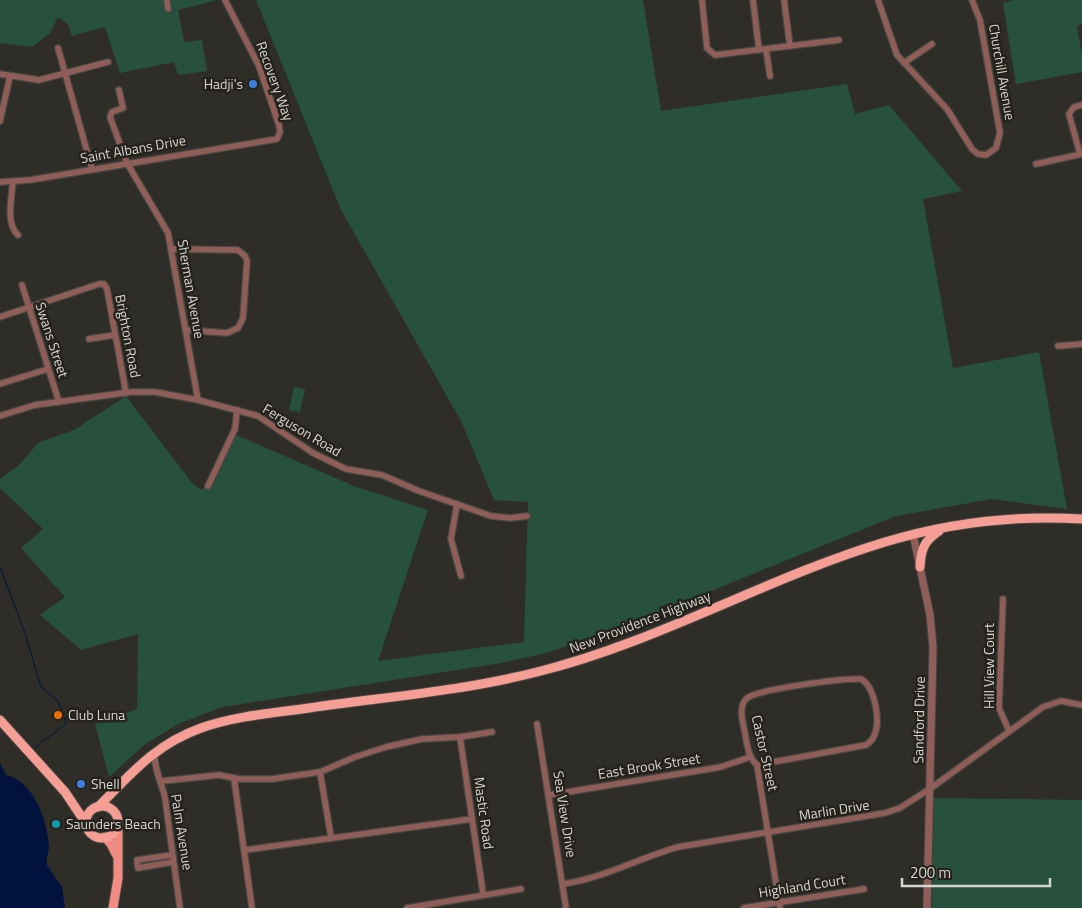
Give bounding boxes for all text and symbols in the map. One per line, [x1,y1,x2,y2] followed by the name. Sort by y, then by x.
[984,22,1021,122] street label: Churchill Avenue
[251,38,300,124] street label: Recovery Way
[204,73,243,94] place label: Hadji's
[247,78,259,90] marker: Hadji's
[78,129,187,168] street label: Saint Albans Drive
[172,238,211,340] street label: Sherman Avenue
[110,292,147,379] street label: Brighton Road
[30,299,75,380] street label: Swans Street
[259,398,346,461] street label: Ferguson Road
[566,585,714,658] street label: New Providence Highway
[978,623,999,709] street label: Hill View Court
[907,676,930,764] street label: Sandford Drive
[68,704,125,725] place label: Club Luna
[52,709,64,721] marker: Club Luna
[747,713,784,793] street label: Castor Street
[596,747,702,784] street label: East Brook Street
[548,769,583,859] street label: Sea View Drive
[91,773,120,794] place label: Shell
[469,775,500,850] street label: Mastic Road
[75,778,87,790] marker: Shell
[166,792,199,872] street label: Palm Avenue
[797,794,871,825] street label: Marlin Drive
[66,813,161,834] place label: Saunders Beach
[50,818,62,830] marker: Saunders Beach
[902,856,1050,888] scale bar
[910,861,951,884] text: 200 m
[757,868,847,903] street label: Highland Court

